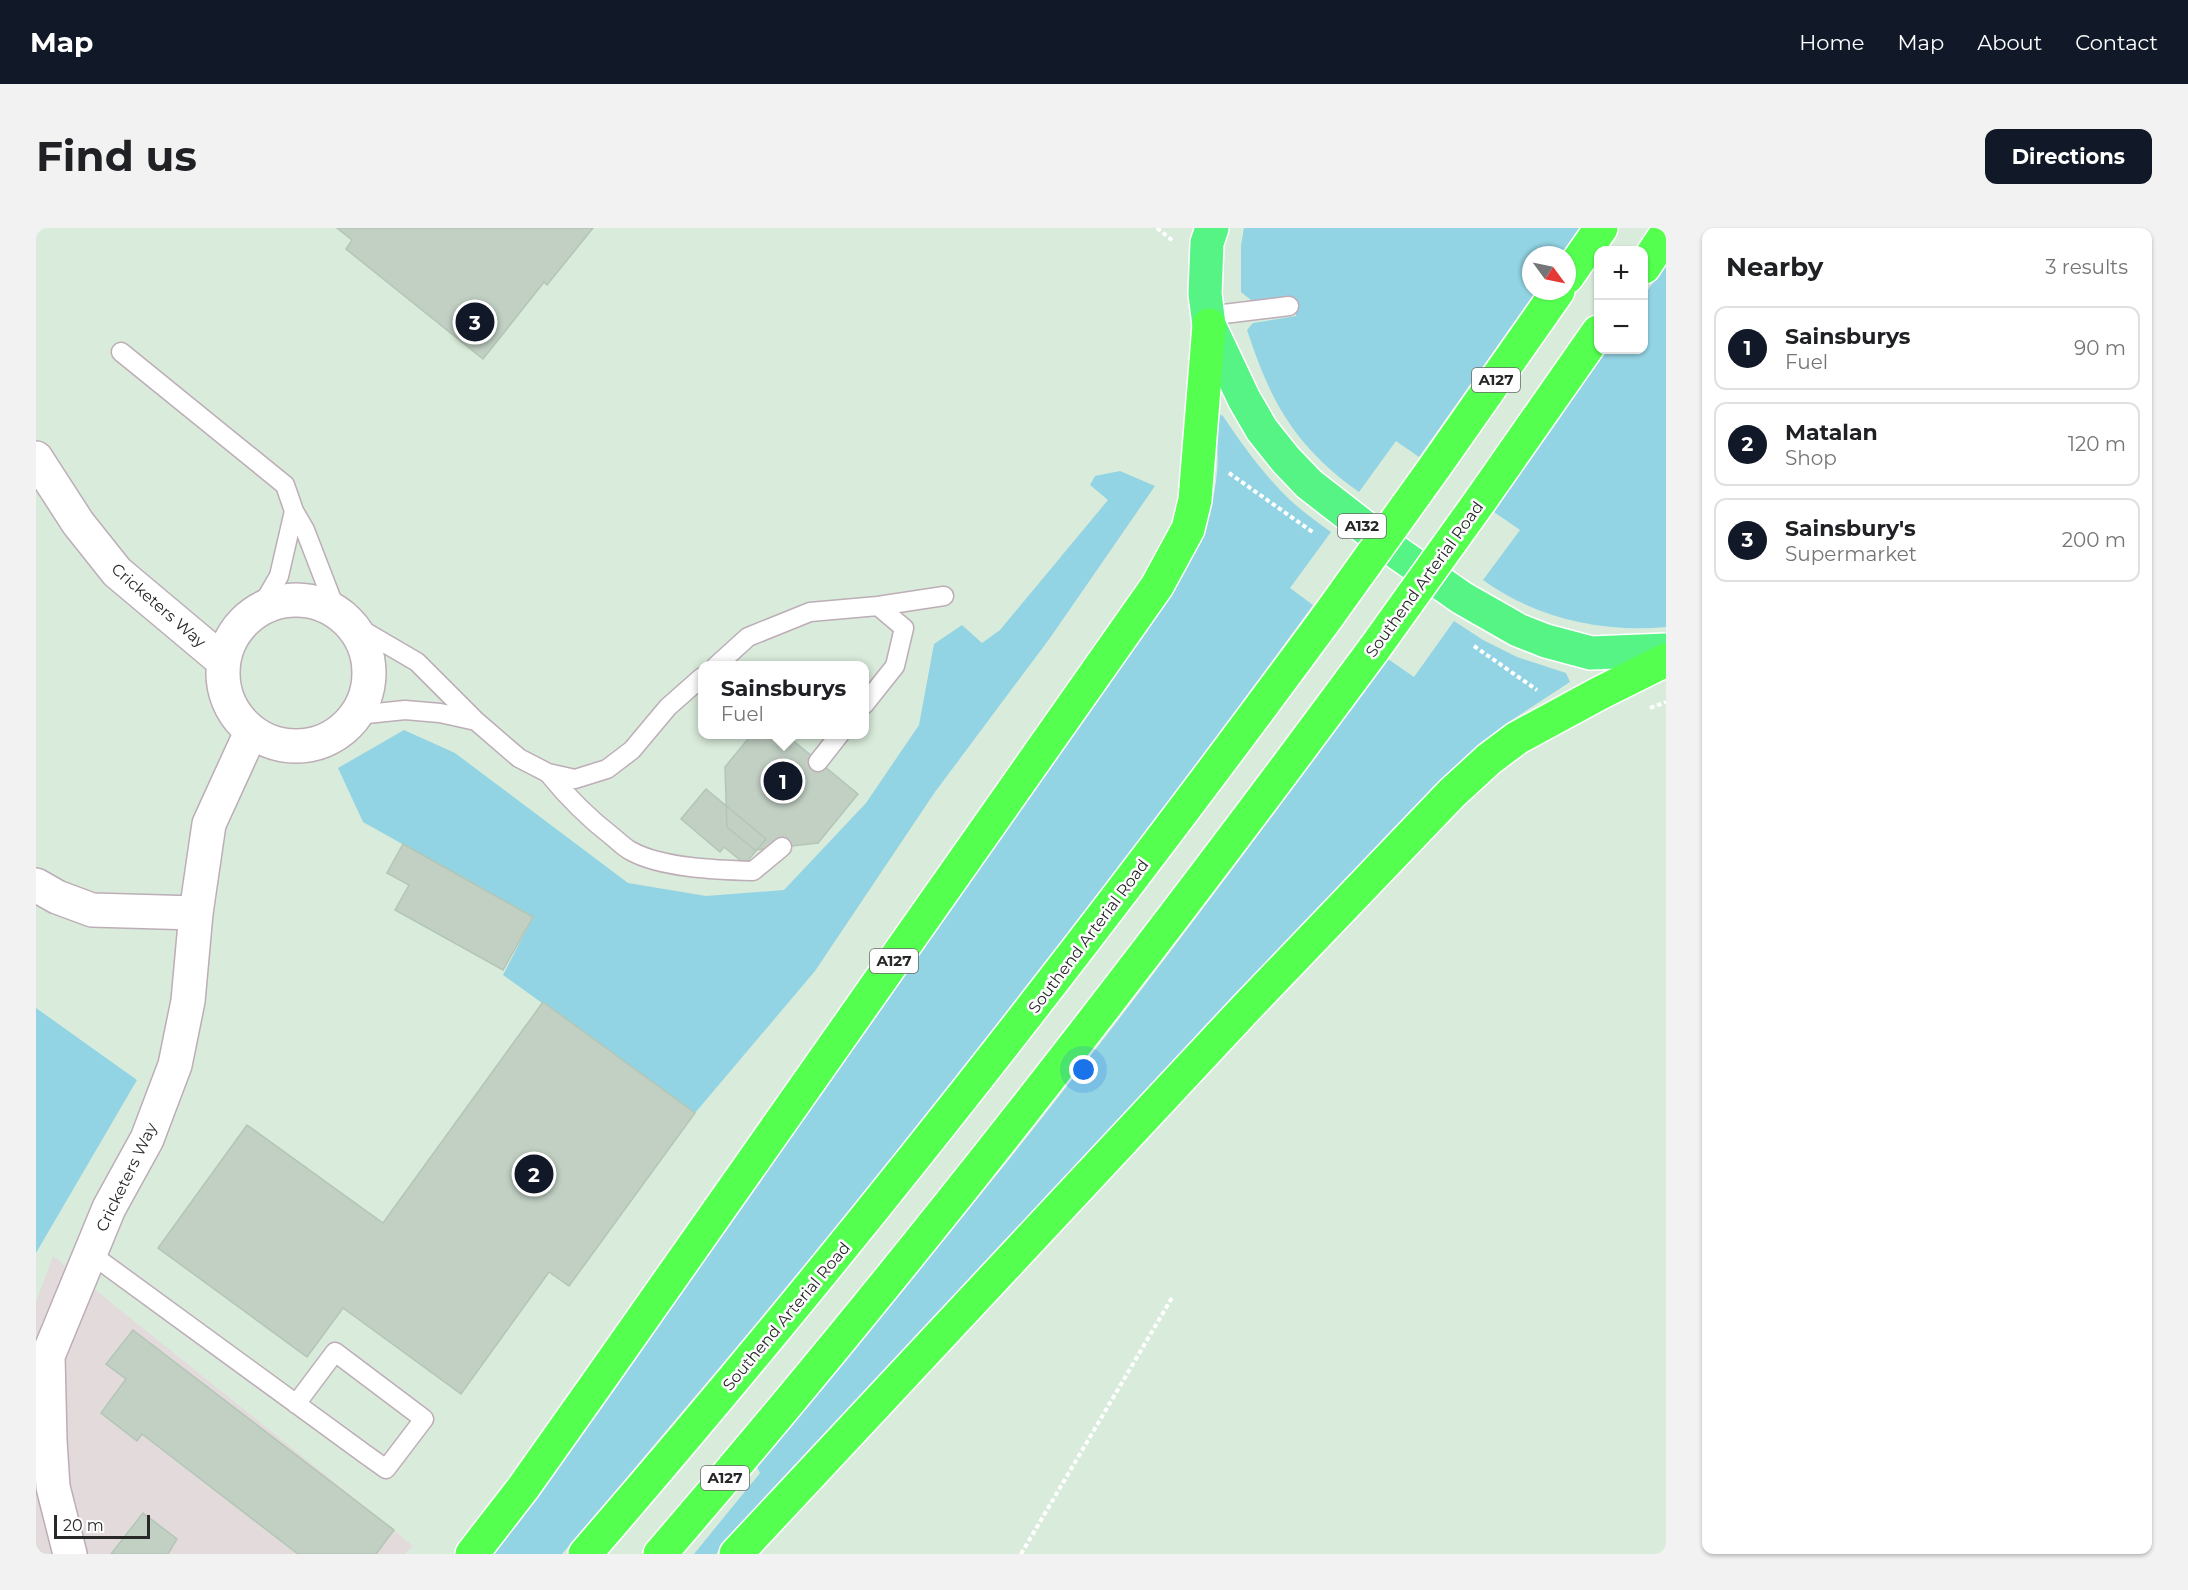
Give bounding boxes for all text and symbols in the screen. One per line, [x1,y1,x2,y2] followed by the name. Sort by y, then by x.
[30,25,93,59] text: Map
[1799,30,1864,55] text: Home
[1897,30,1944,55] text: Map
[1977,30,2042,55] text: About
[2075,30,2158,55] text: Contact
[1985,129,2152,184] button: Directions
[36,130,197,182] text: Find us
[1522,246,1576,300] north arrow
[1594,246,1648,354] map controls
[1594,246,1648,300] button: +
[1726,251,1823,283] text: Nearby
[2045,255,2128,279] text: 3 results
[456,300,494,344] pin: 3
[1594,300,1648,354] button: −
[1785,323,1911,350] text: Sainsburys
[1744,336,1751,360] text: 1
[2074,336,2126,360] text: 90 m
[1785,350,1828,374] text: Fuel
[1472,368,1520,392] road number: A127
[1785,419,1878,446] text: Matalan
[1742,432,1753,456] text: 2
[2068,432,2126,456] text: 120 m
[1785,446,1837,470] text: Shop
[1362,498,1487,661] street label: Southend Arterial Road
[1338,514,1386,538] road number: A132
[1785,515,1916,542] text: Sainsbury's
[1742,528,1753,552] text: 3
[2062,528,2126,552] text: 200 m
[1785,542,1917,566] text: Supermarket
[108,559,210,652] street label: Cricketers Way
[698,661,869,739] popup
[721,675,846,702] text: Sainsburys
[721,702,764,726] text: Fuel
[764,758,802,804] pin: 1
[1024,856,1153,1017] street label: Southend Arterial Road
[870,949,918,973] road number: A127
[1069,1055,1098,1084] your location
[92,1119,161,1235] street label: Cricketers Way
[514,1152,554,1196] pin: 2
[719,1238,854,1394] street label: Southend Arterial Road
[701,1466,749,1490] road number: A127
[54,1512,150,1540] scale bar
[63,1516,104,1535] text: 20 m

